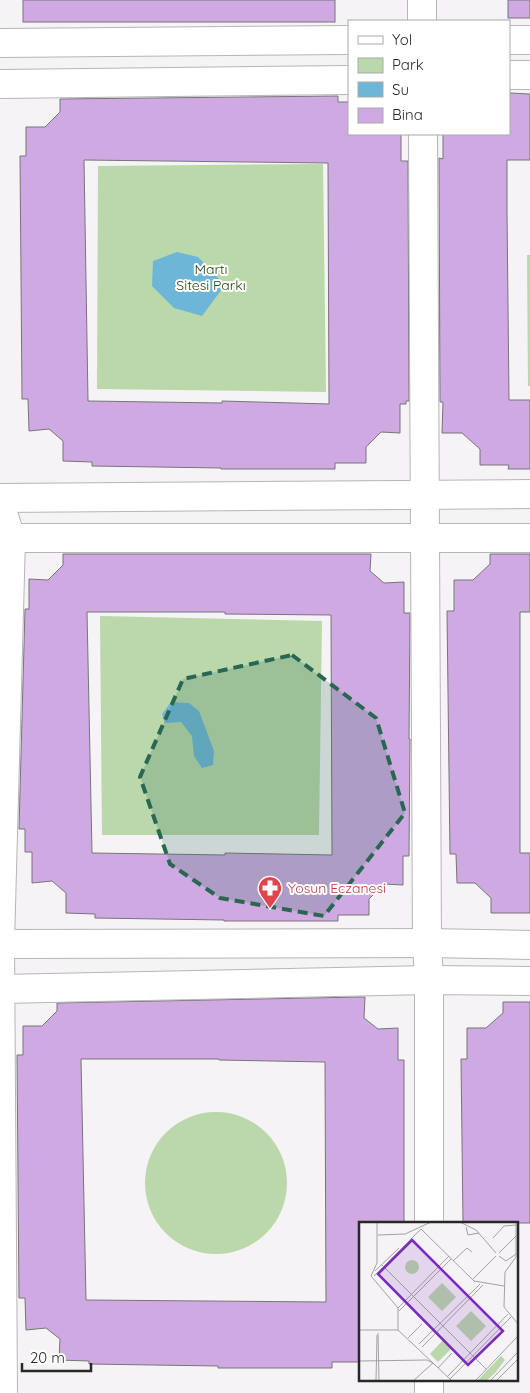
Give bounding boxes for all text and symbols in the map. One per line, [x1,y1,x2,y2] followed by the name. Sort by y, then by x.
[348,20,510,135] legend
[392,30,412,49] text: Yol
[392,55,424,74] text: Park
[392,80,409,99] text: Su
[392,105,423,124] text: Bina
[176,260,246,294] park label: Martı Sitesi Parkı
[257,875,283,909] pharmacy icon: Yosun Eczanesi
[288,879,386,897] place label: Yosun Eczanesi
[359,1222,518,1380] inset map
[22,1340,91,1372] scale bar
[30,1348,65,1367] text: 20 m

